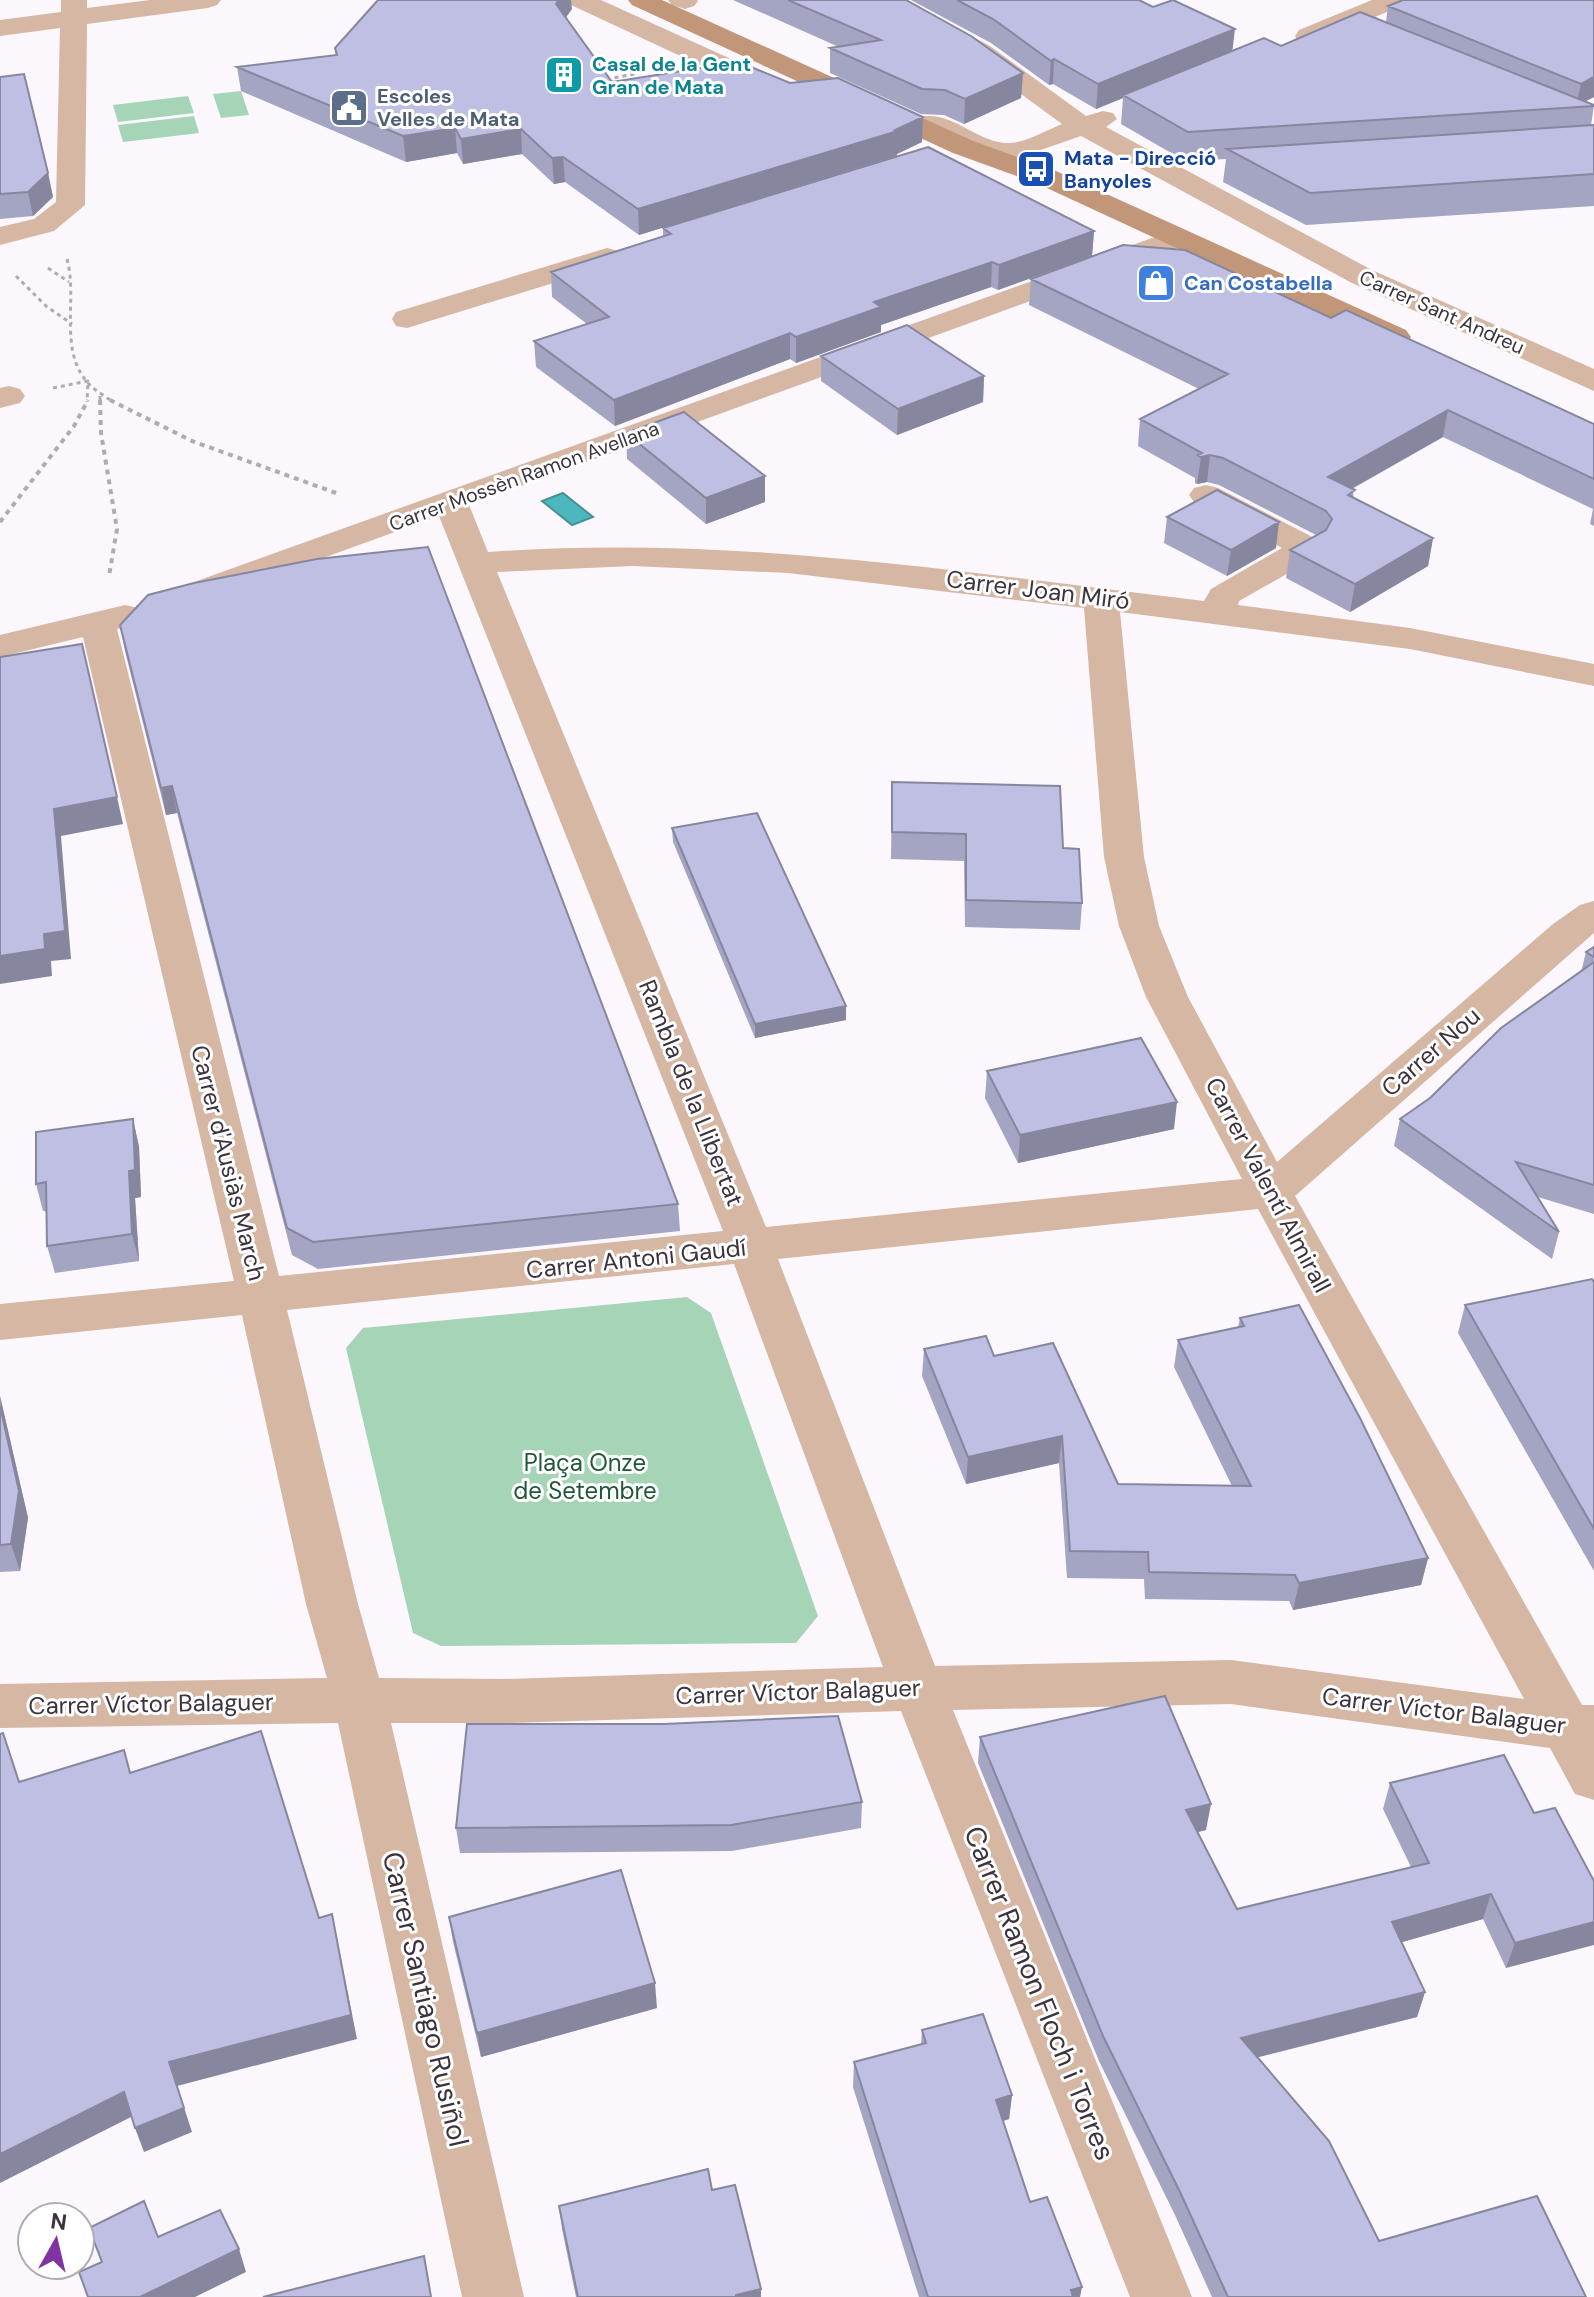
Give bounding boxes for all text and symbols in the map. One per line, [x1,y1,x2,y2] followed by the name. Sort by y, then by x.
[592,51,751,100] place label: Casal de la Gent Gran de Mata
[543,54,585,96] building icon: Casal de la Gent Gran de Mata
[377,83,520,132] place label: Escoles Velles de Mata
[328,87,370,129] public building icon: Escoles Velles de Mata
[1064,145,1216,194] place label: Mata - Direcció Banyoles
[1015,148,1057,190] bus stop icon: Mata - Direcció Banyoles
[1135,262,1177,304] shop icon: Can Costabella
[1355,264,1529,360] street label: Carrer Sant Andreu
[1184,270,1333,296] place label: Can Costabella
[385,415,663,537] street label: Carrer Mossèn Ramon Avellana
[945,563,1132,616] street label: Carrer Joan Miró
[632,975,751,1210] street label: Rambla de la Llibertat
[1375,1000,1487,1103] street label: Carrer Nou
[184,1042,273,1284] street label: Carrer d'Ausiàs March
[1199,1072,1338,1298] street label: Carrer Valentí Almirall
[525,1231,748,1285] street label: Carrer Antoni Gaudí
[513,1447,657,1506] park label: Plaça Onze de Setembre
[675,1672,921,1711] street label: Carrer Víctor Balaguer
[1320,1680,1568,1741] street label: Carrer Víctor Balaguer
[28,1686,274,1721] street label: Carrer Víctor Balaguer
[955,1821,1124,2166] street label: Carrer Ramon Floch i Torres
[374,1848,477,2150] street label: Carrer Santiago Rusiñol
[16,2201,96,2281] north arrow
[49,2206,69,2237] text: N

